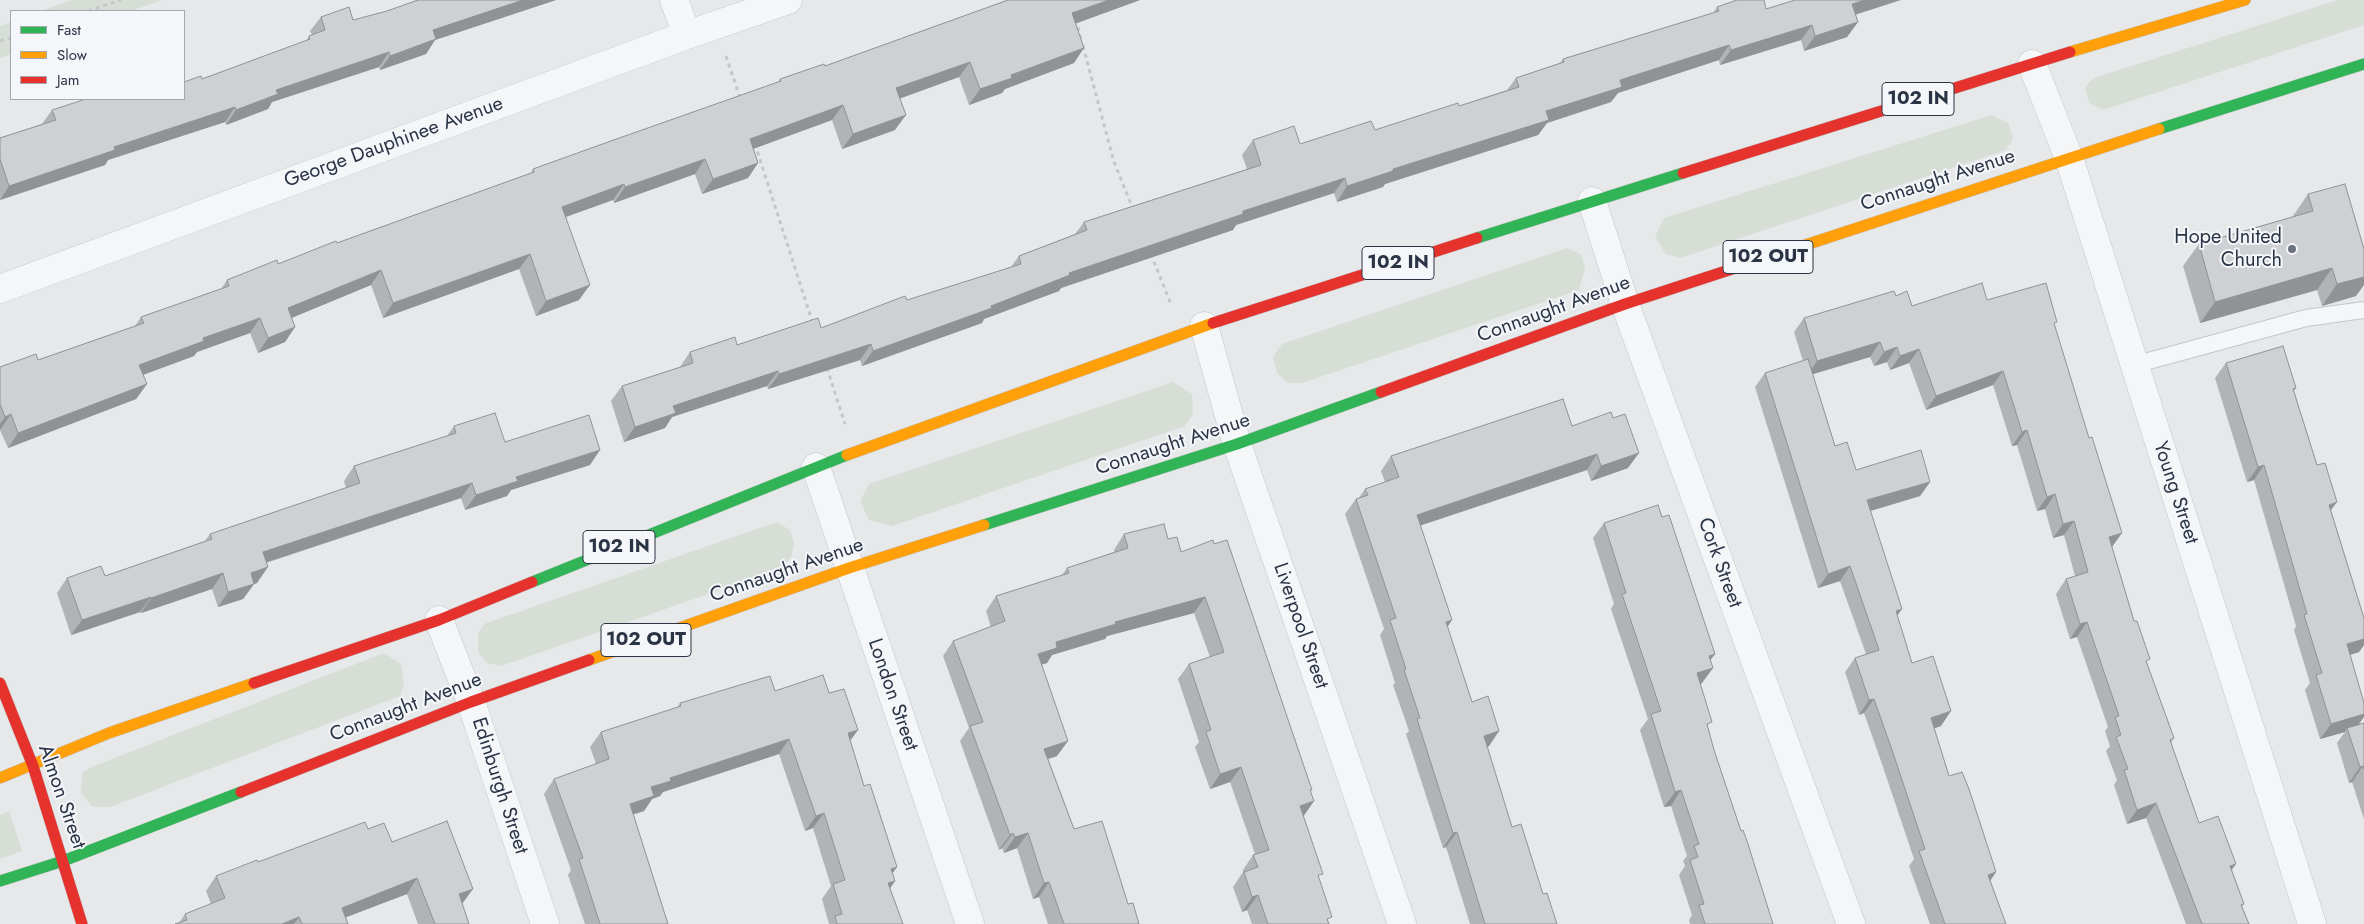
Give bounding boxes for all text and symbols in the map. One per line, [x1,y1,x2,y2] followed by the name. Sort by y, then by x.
[10,10,185,100] legend
[57,19,81,41] text: Fast
[57,44,87,66] text: Slow
[57,69,80,91] text: Jam
[1882,82,1954,116] road number: 102 IN
[281,92,507,194] street label: George Dauphinee Avenue
[1858,145,2018,217] street label: Connaught Avenue
[2174,226,2282,273] place label: Hope United Church
[1723,240,1813,274] road number: 102 OUT
[2286,243,2298,255] marker: Hope United Church
[1362,247,1434,280] road number: 102 IN
[1474,271,1634,349] street label: Connaught Avenue
[1093,409,1253,481] street label: Connaught Avenue
[2147,439,2203,547] street label: Young Street
[1692,515,1746,611] street label: Cork Street
[583,530,655,564] road number: 102 IN
[707,533,867,609] street label: Connaught Avenue
[1267,560,1333,692] street label: Liverpool Street
[601,624,691,656] road number: 102 OUT
[862,636,922,754] street label: London Street
[327,668,485,748] street label: Connaught Avenue
[466,715,532,857] street label: Edinburgh Street
[32,742,90,852] street label: Almon Street

